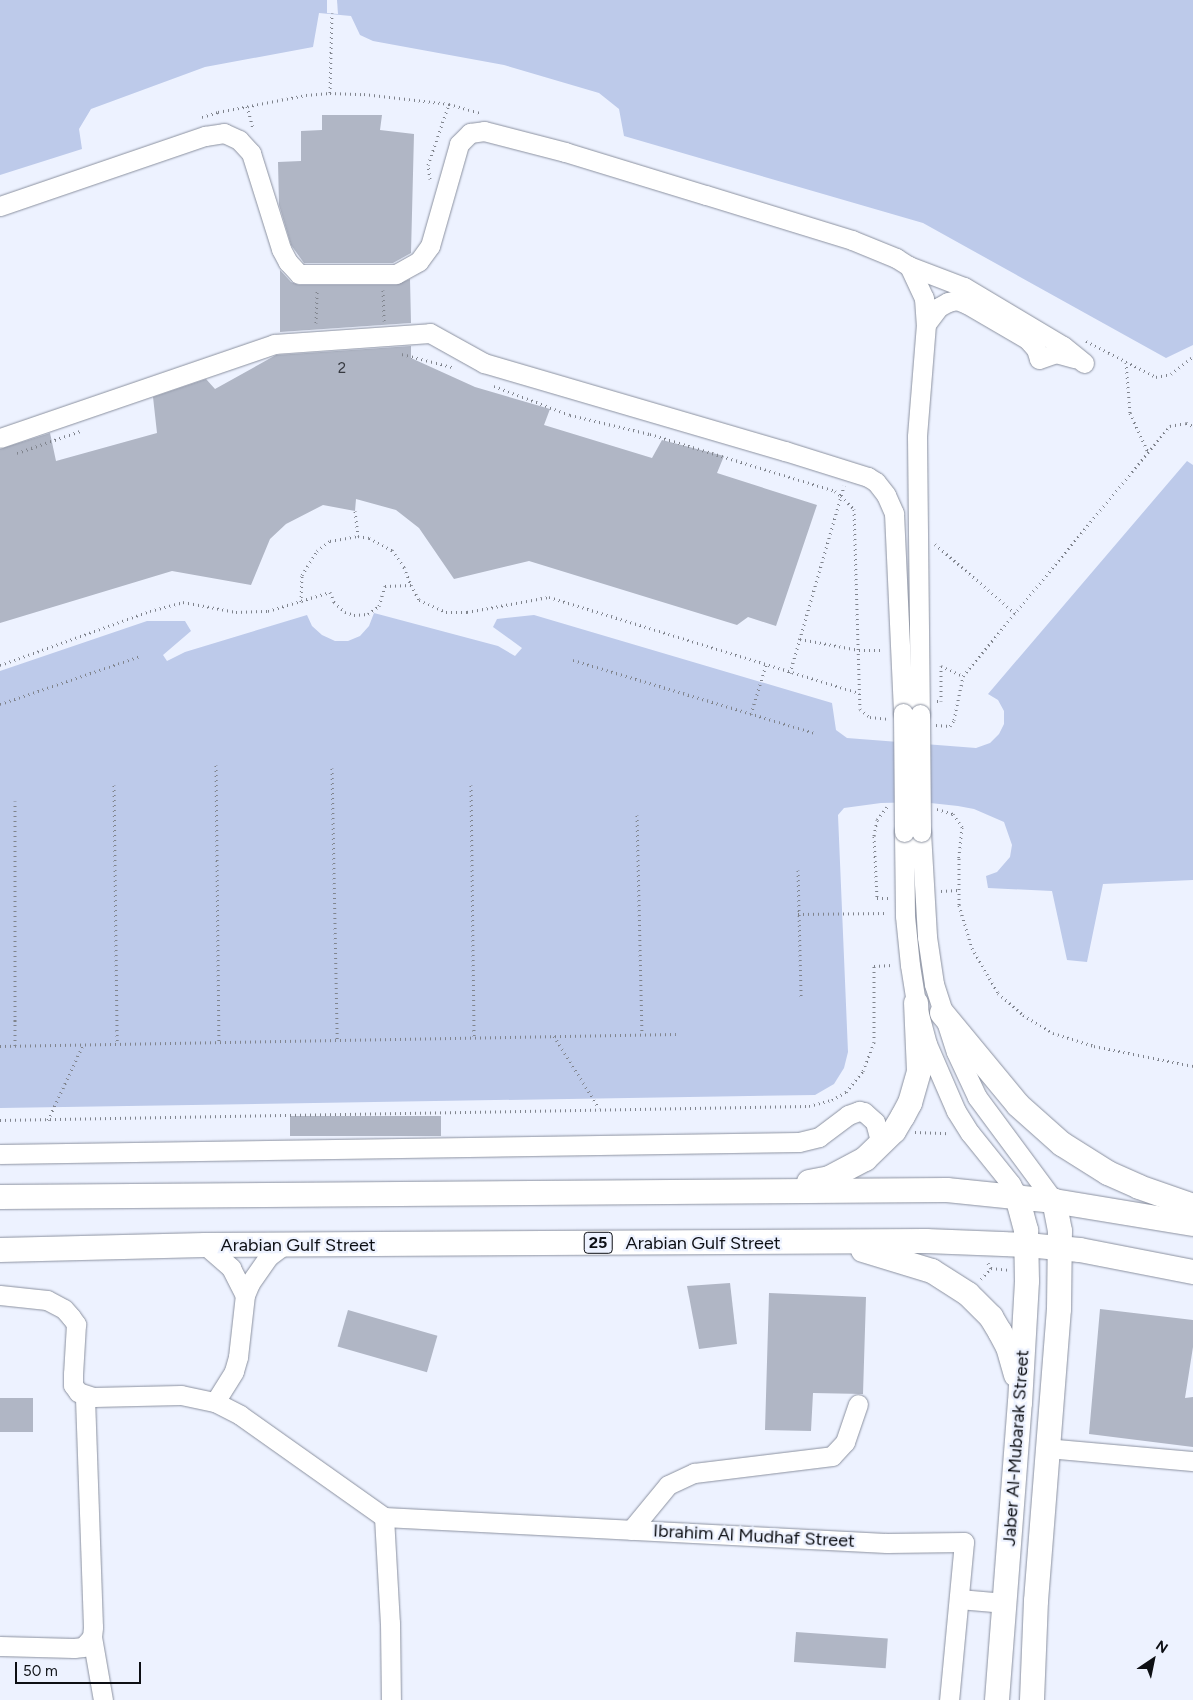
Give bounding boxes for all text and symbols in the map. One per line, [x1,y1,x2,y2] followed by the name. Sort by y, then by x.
[338,360,346,378] house number: 2
[583,1230,613,1256] road number: 25
[625,1232,781,1254] street label: Arabian Gulf Street
[220,1234,376,1256] street label: Arabian Gulf Street
[998,1349,1034,1547] street label: Jaber Al-Mubarak Street
[653,1520,855,1552] street label: Ibrahim Al Mudhaf Street
[1128,1635,1178,1685] north arrow
[1152,1637,1171,1657] text: N
[18,1652,144,1684] scale bar
[23,1662,58,1680] text: 50 m

